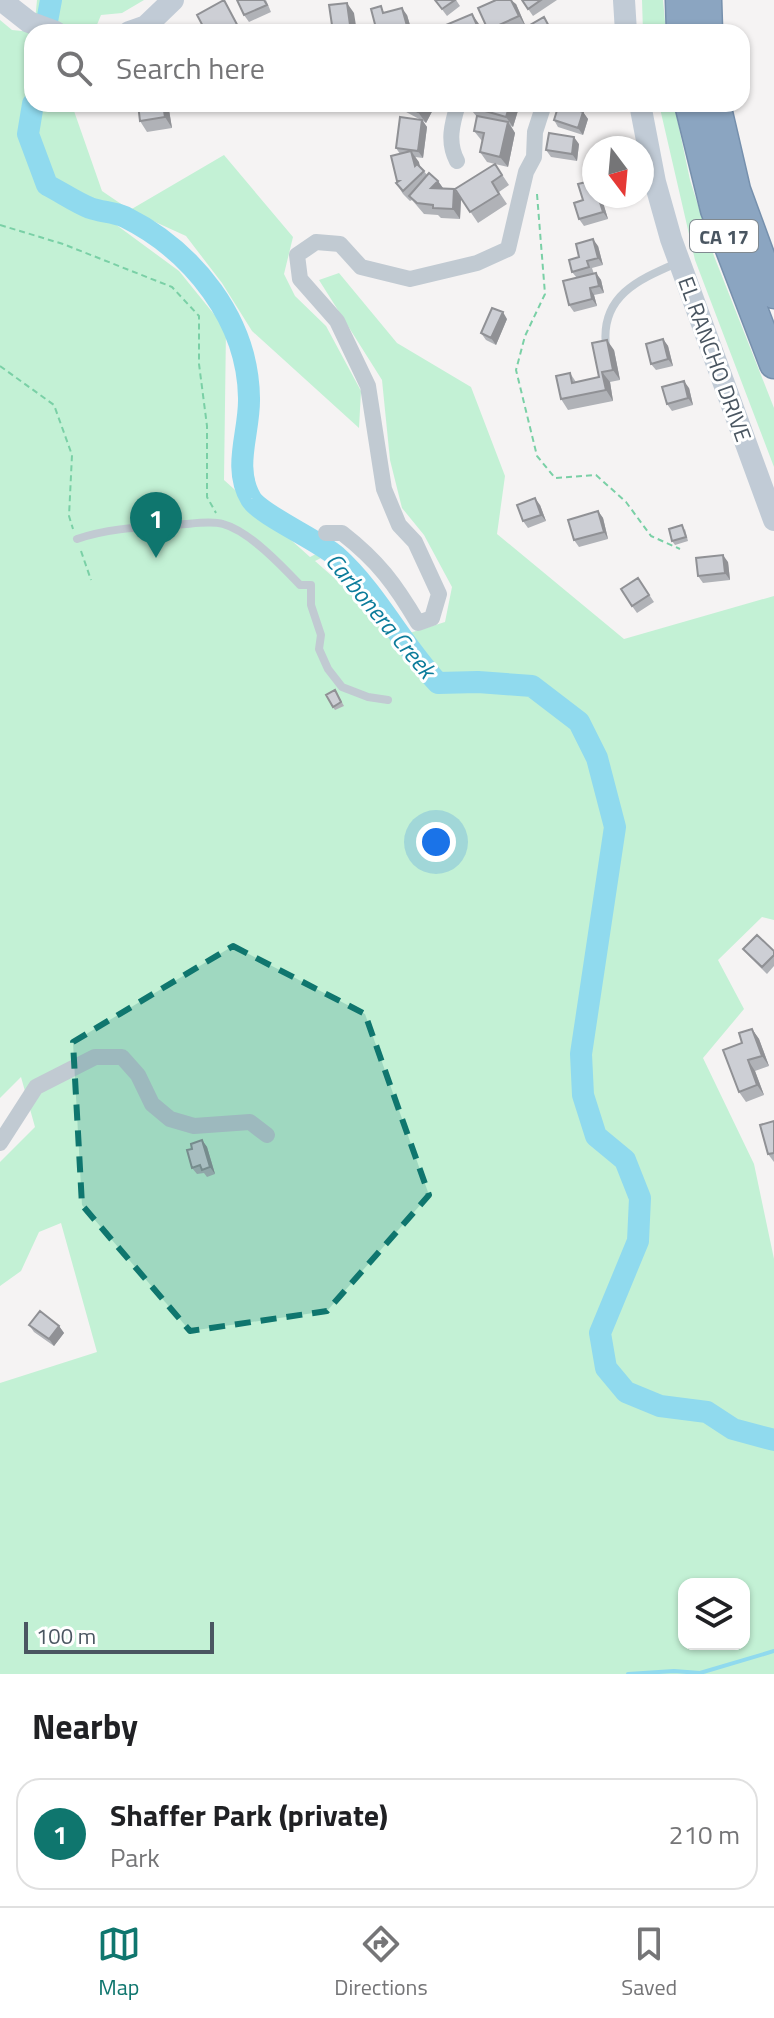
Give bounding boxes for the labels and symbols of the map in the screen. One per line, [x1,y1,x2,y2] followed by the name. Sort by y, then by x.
[582,136,654,208] north arrow
[690,220,758,252] road number: CA 17
[669,272,761,446] street label: EL RANCHO DRIVE
[130,492,182,558] pin: 1
[317,544,447,689] water label: Carbonera Creek
[416,822,456,862] your location
[24,1618,214,1654] scale bar

